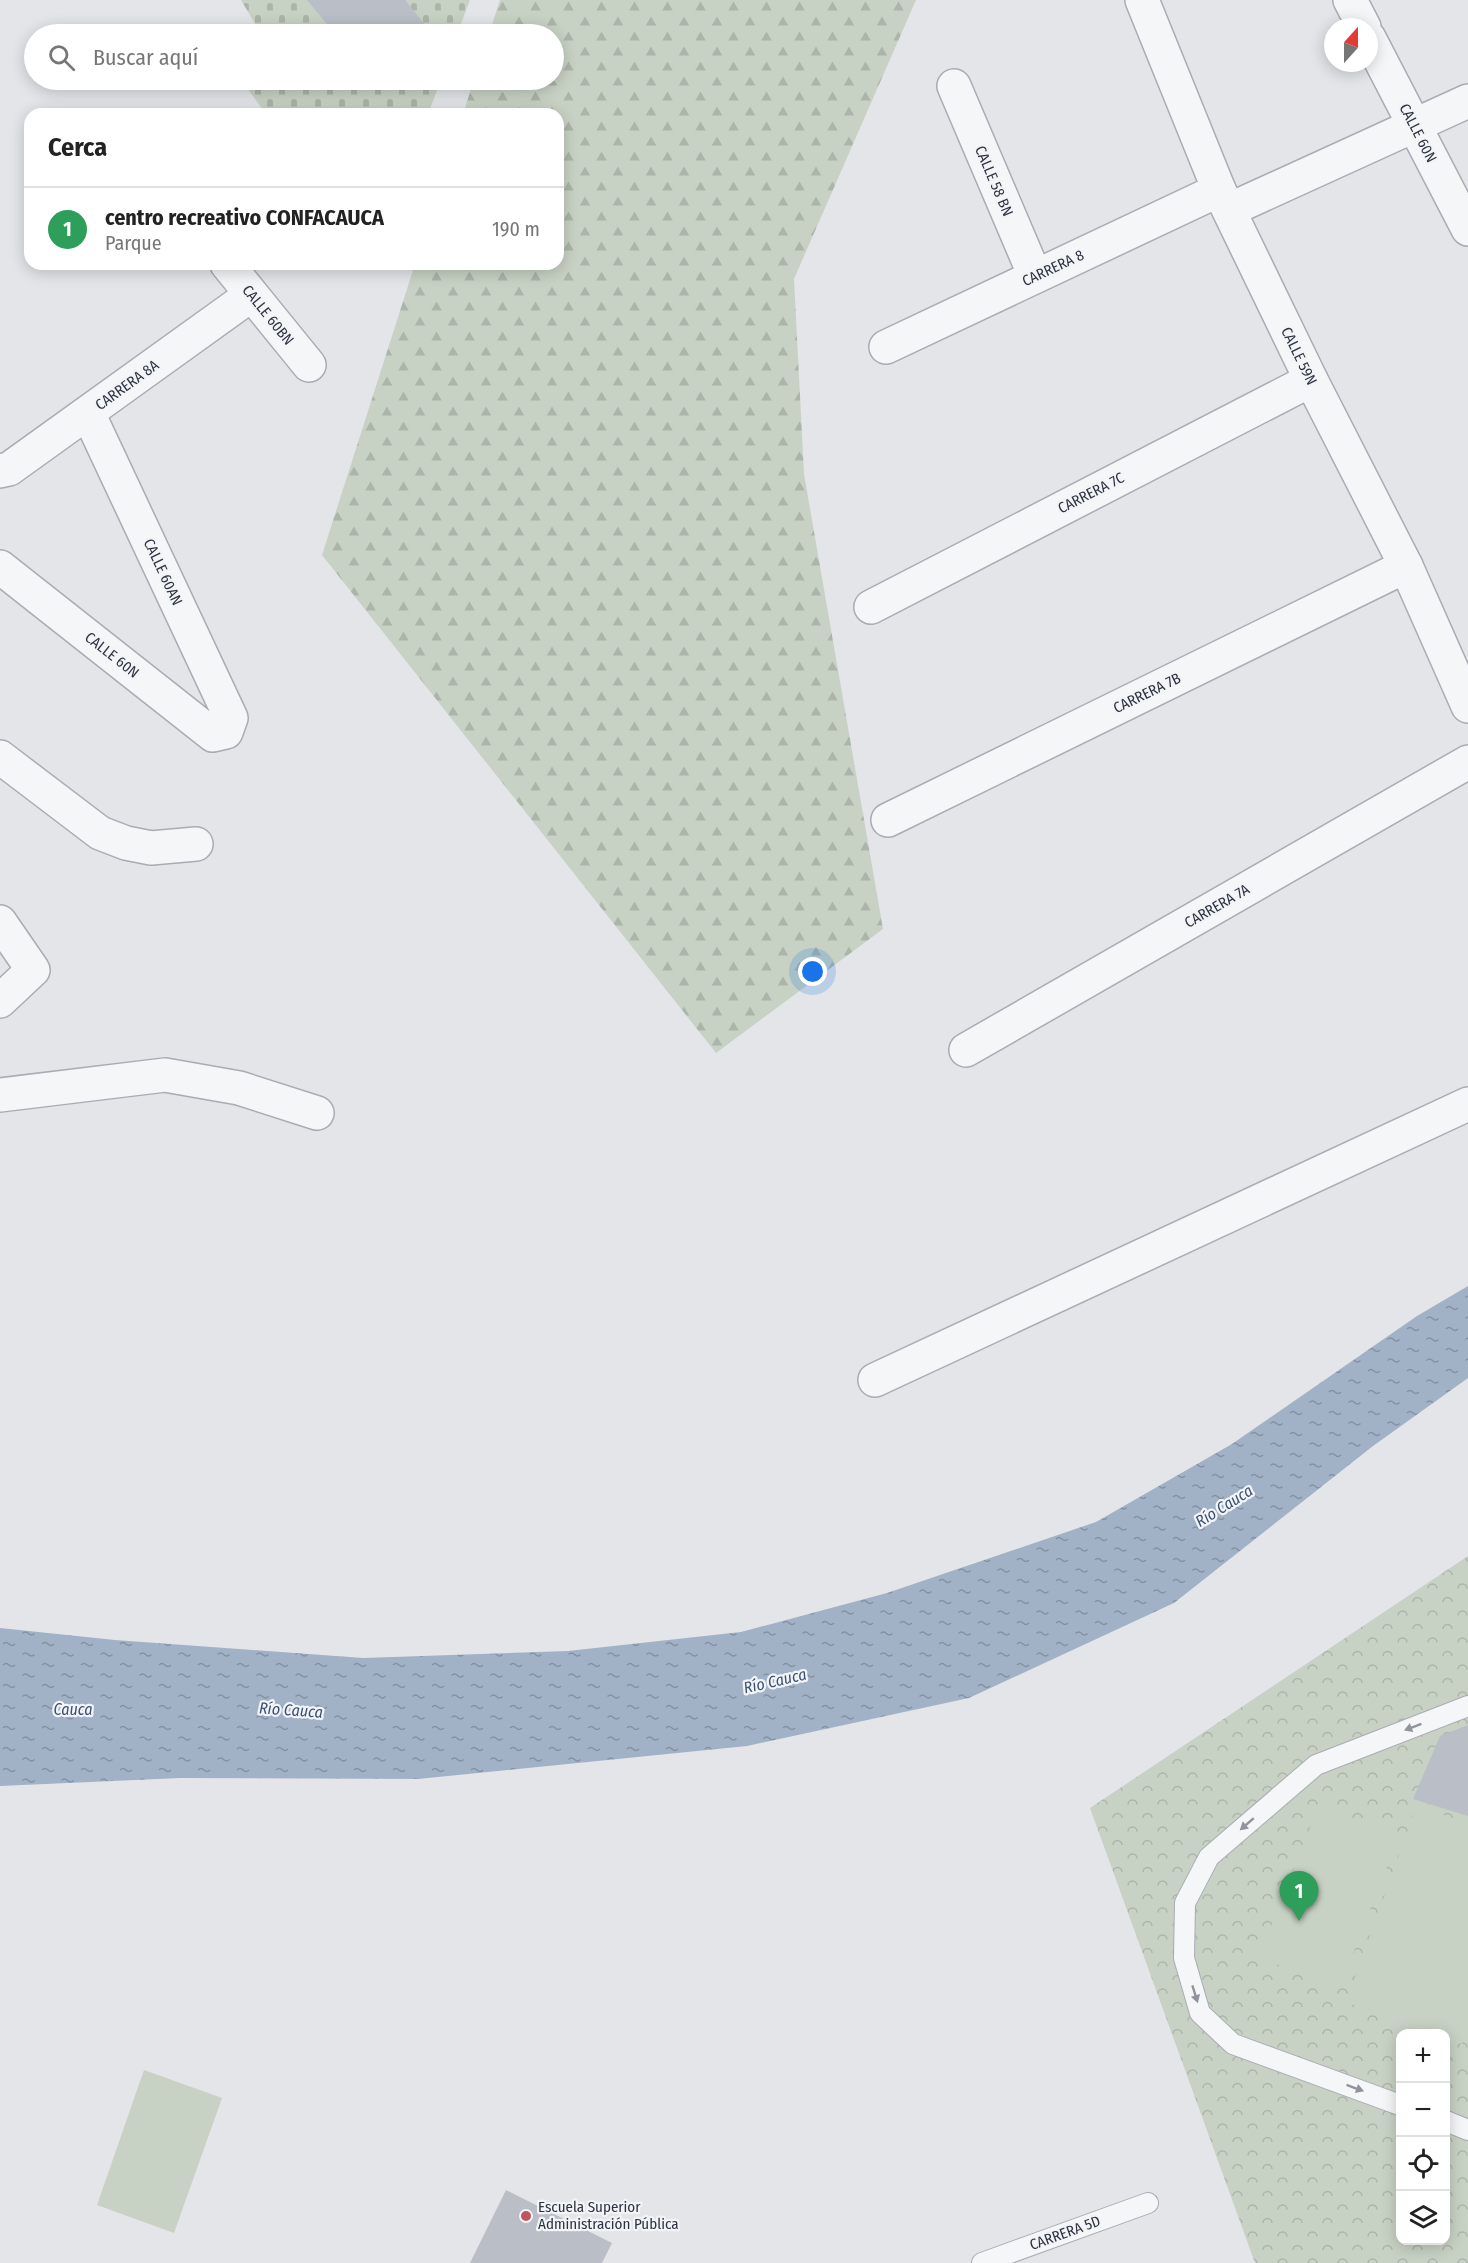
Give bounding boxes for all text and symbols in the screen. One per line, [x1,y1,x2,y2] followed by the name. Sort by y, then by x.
[1324,18,1378,72] north arrow
[24,24,564,90] search box
[45,41,78,74] icon: search
[93,44,198,71] text: Buscar aquí
[1396,101,1440,165] street label: CALLE 60N
[48,132,107,163] text: Cerca
[971,143,1017,219] street label: CALLE 58 BN
[105,204,384,231] text: centro recreativo CONFACAUCA
[63,217,72,241] text: 1
[492,217,540,241] text: 190 m
[105,231,162,255] text: Parque
[1019,246,1087,290] street label: CARRERA 8
[238,281,298,349] street label: CALLE 60BN
[1277,324,1321,388] street label: CALLE 59N
[92,356,162,414] street label: CARRERA 8A
[1055,468,1128,517] street label: CARRERA 7C
[140,536,186,608] street label: CALLE 60AN
[81,628,143,682] street label: CALLE 60N
[1110,669,1184,717] street label: CARRERA 7B
[1181,880,1253,932] street label: CARRERA 7A
[798,957,827,986] your location
[1192,1481,1256,1531] water label: Río Cauca
[742,1665,808,1697] water label: Río Cauca
[258,1698,324,1722] water label: Río Cauca
[53,1700,93,1719] water label: Cauca
[1404,1722,1422,1732] one-way arrow
[1240,1817,1255,1830] one-way arrow
[1280,1872,1318,1921] pin: 1
[1191,1985,1200,2003] one-way arrow
[1396,2029,1450,2245] map controls
[1396,2029,1450,2083] button: +
[1396,2083,1450,2137] button: −
[1347,2084,1365,2094] one-way arrow
[1396,2137,1450,2191] button: locate
[1396,2191,1450,2245] button: layers
[538,2198,679,2233] place label: Escuela Superior Administración Pública
[519,2209,533,2223] marker: Escuela Superior Administración Pública
[1027,2212,1103,2254] street label: CARRERA 5D

